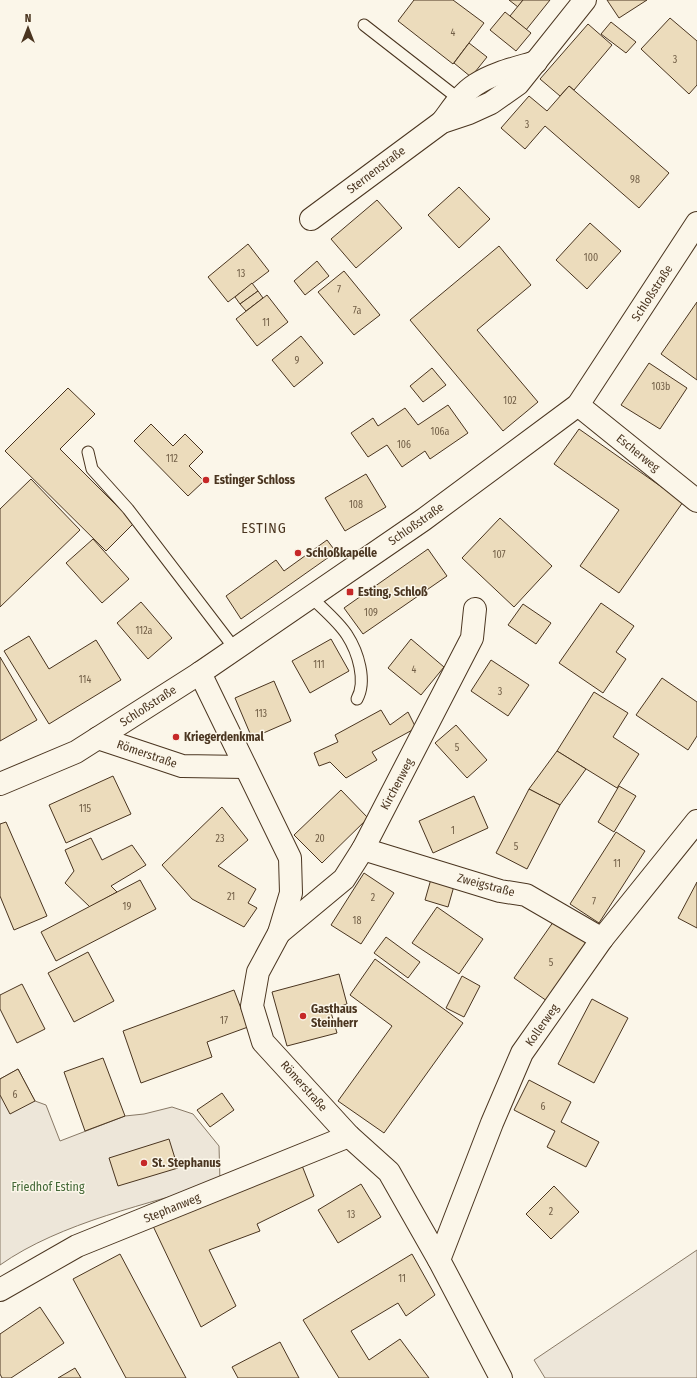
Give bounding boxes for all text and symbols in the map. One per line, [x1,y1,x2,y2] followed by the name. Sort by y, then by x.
[8,8,48,48] north arrow
[25,12,31,25] text: N
[451,27,456,39] house number: 4
[673,54,678,66] house number: 3
[525,119,530,131] house number: 3
[344,143,408,196] street label: Sternenstraße
[630,174,640,186] house number: 98
[584,252,598,264] house number: 100
[629,262,675,324] street label: Schloßstraße
[237,268,246,280] house number: 13
[337,284,341,296] house number: 7
[353,305,361,317] house number: 7a
[262,317,270,329] house number: 11
[295,355,300,367] house number: 9
[652,381,670,393] house number: 103b
[503,395,517,407] house number: 102
[431,426,450,438] house number: 106a
[614,431,663,475] street label: Escherweg
[397,439,411,451] house number: 106
[166,453,179,465] house number: 112
[214,473,296,487] place label: Estinger Schloss
[201,475,211,485] marker: Estinger Schloss
[349,499,363,511] house number: 108
[386,500,446,548] street label: Schloßstraße
[241,520,287,537] district label: ESTING
[306,546,377,560] place label: Schloßkapelle
[293,548,303,558] marker: Schloßkapelle
[493,549,505,561] house number: 107
[358,585,428,599] place label: Esting, Schloß
[345,587,355,597] marker: Esting, Schloß
[364,607,378,619] house number: 109
[136,625,153,637] house number: 112a
[313,659,325,671] house number: 111
[412,664,417,676] house number: 4
[79,674,91,686] house number: 114
[117,683,179,729] street label: Schloßstraße
[498,686,503,698] house number: 3
[255,708,268,720] house number: 113
[184,730,264,744] place label: Kriegerdenkmal
[171,732,181,742] marker: Kriegerdenkmal
[115,737,179,771] street label: Römerstraße
[455,742,460,754] house number: 5
[378,756,417,812] street label: Kirchenweg
[79,803,92,815] house number: 115
[451,825,455,837] house number: 1
[216,833,225,845] house number: 23
[315,833,325,845] house number: 20
[514,841,519,853] house number: 5
[613,858,621,870] house number: 11
[456,871,516,899] street label: Zweigstraße
[227,891,235,903] house number: 21
[371,892,376,904] house number: 2
[592,896,596,908] house number: 7
[123,901,132,913] house number: 19
[353,915,361,927] house number: 18
[549,957,554,969] house number: 5
[522,1001,562,1049] street label: Kollerweg
[311,1002,358,1030] place label: Gasthaus Steinherr
[298,1011,308,1021] marker: Gasthaus Steinherr
[220,1015,228,1027] house number: 17
[278,1058,330,1114] street label: Römerstraße
[13,1089,18,1101] house number: 6
[541,1101,546,1113] house number: 6
[152,1156,221,1170] place label: St. Stephanus
[139,1158,149,1168] marker: St. Stephanus
[11,1180,85,1194] park label: Friedhof Esting
[142,1190,203,1226] street label: Stephanweg
[549,1206,554,1218] house number: 2
[347,1209,356,1221] house number: 13
[398,1273,406,1285] house number: 11

